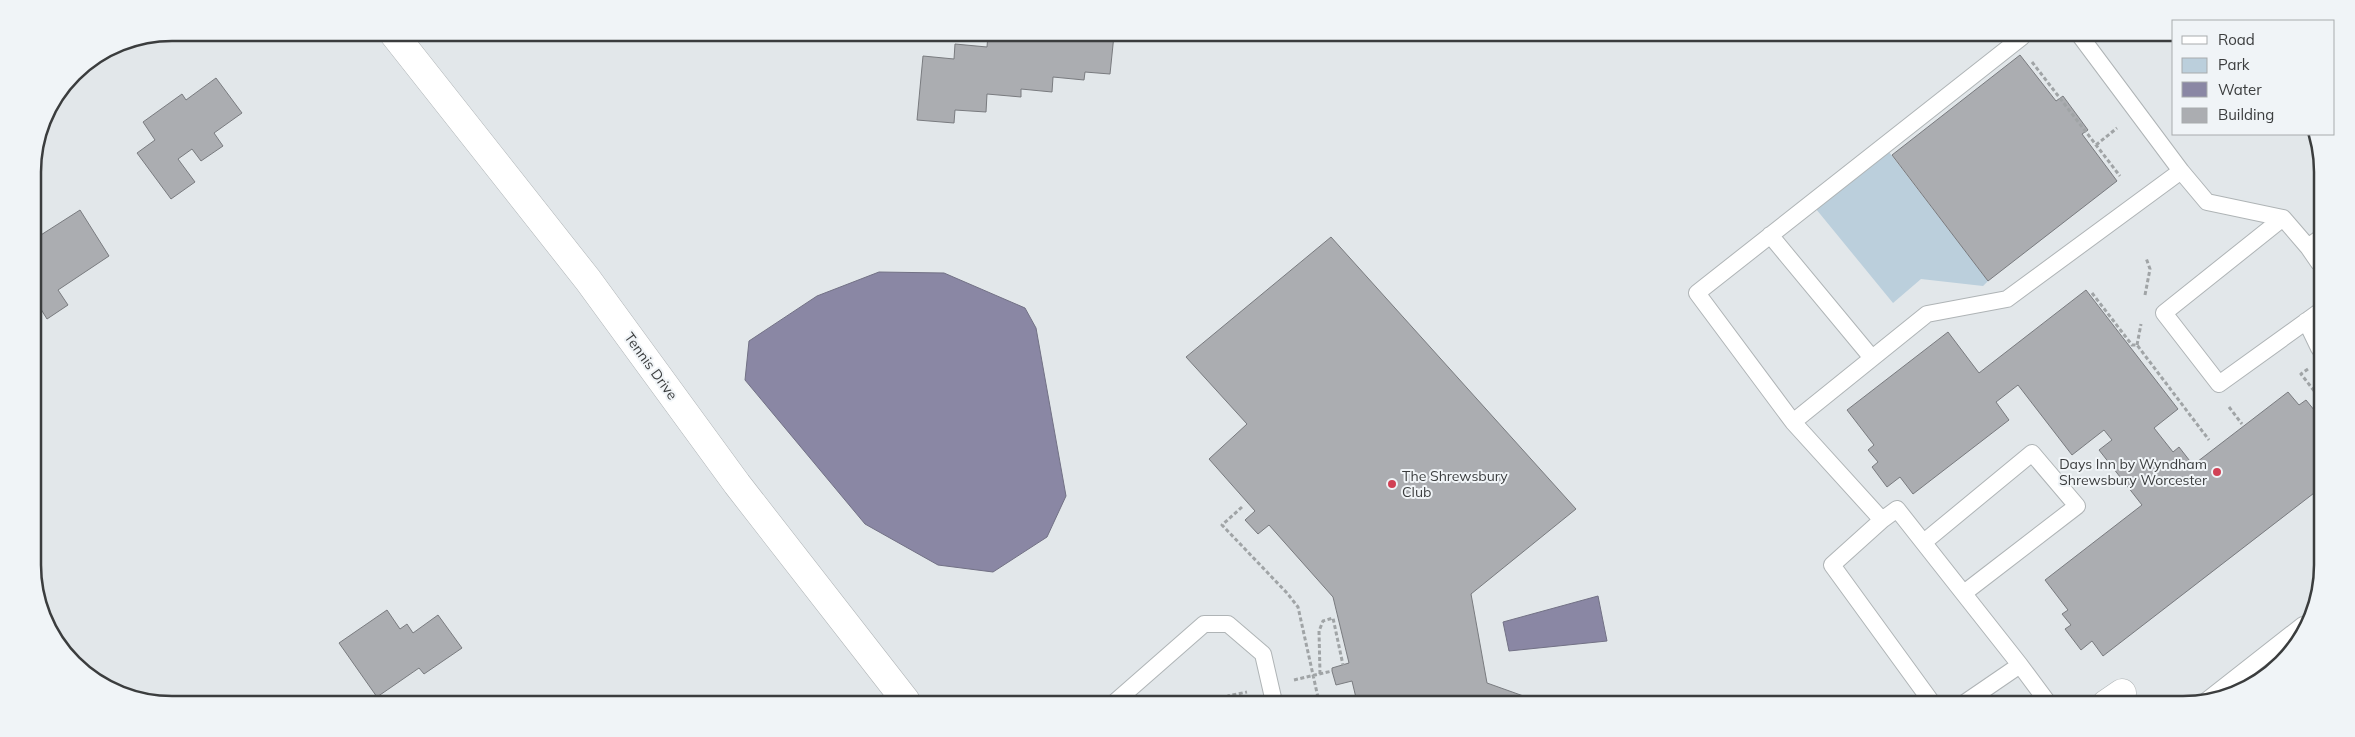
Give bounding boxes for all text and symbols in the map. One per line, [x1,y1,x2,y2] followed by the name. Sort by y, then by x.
[2172,20,2335,135] legend
[2218,30,2255,49] text: Road
[2218,55,2250,74] text: Park
[2218,80,2262,99] text: Water
[2218,105,2274,124] text: Building
[620,329,682,403] street label: Tennis Drive
[2059,455,2208,489] place label: Days Inn by Wyndham Shrewsbury Worcester
[2211,466,2223,478] marker: Days Inn by Wyndham Shrewsbury Worcester
[1402,467,1508,501] place label: The Shrewsbury Club
[1386,478,1398,490] marker: The Shrewsbury Club

